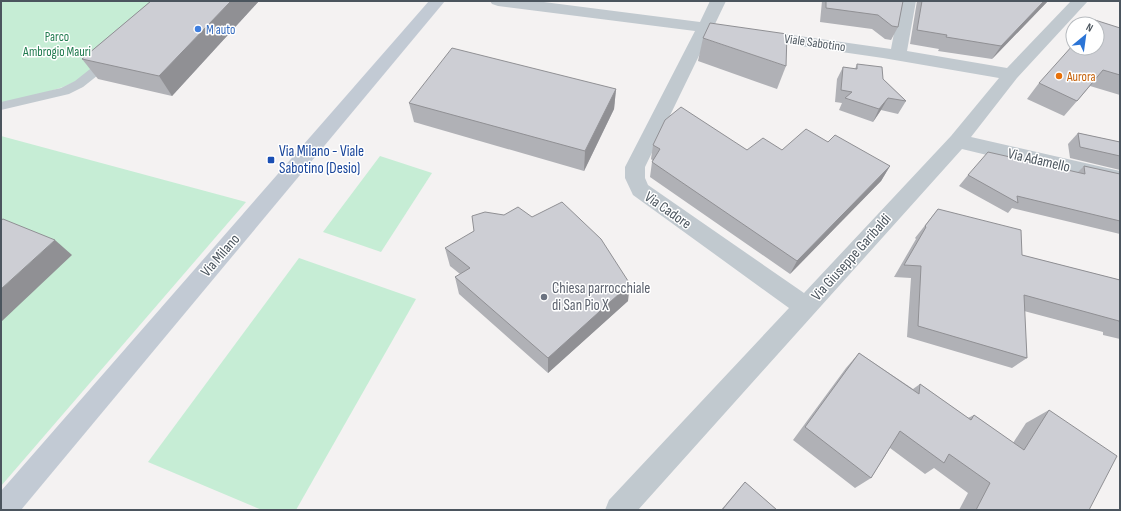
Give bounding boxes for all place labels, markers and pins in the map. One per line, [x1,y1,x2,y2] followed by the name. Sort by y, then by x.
[206,22,235,38] place label: M auto
[193,24,203,34] marker: M auto
[1066,69,1095,85] place label: Aurora
[1054,71,1064,81] marker: Aurora
[279,142,364,178] place label: Via Milano - Viale Sabotino (Desio)
[266,155,276,165] marker: Via Milano - Viale Sabotino (Desio)
[552,279,650,315] place label: Chiesa parrocchiale di San Pio X
[539,292,549,302] marker: Chiesa parrocchiale di San Pio X

